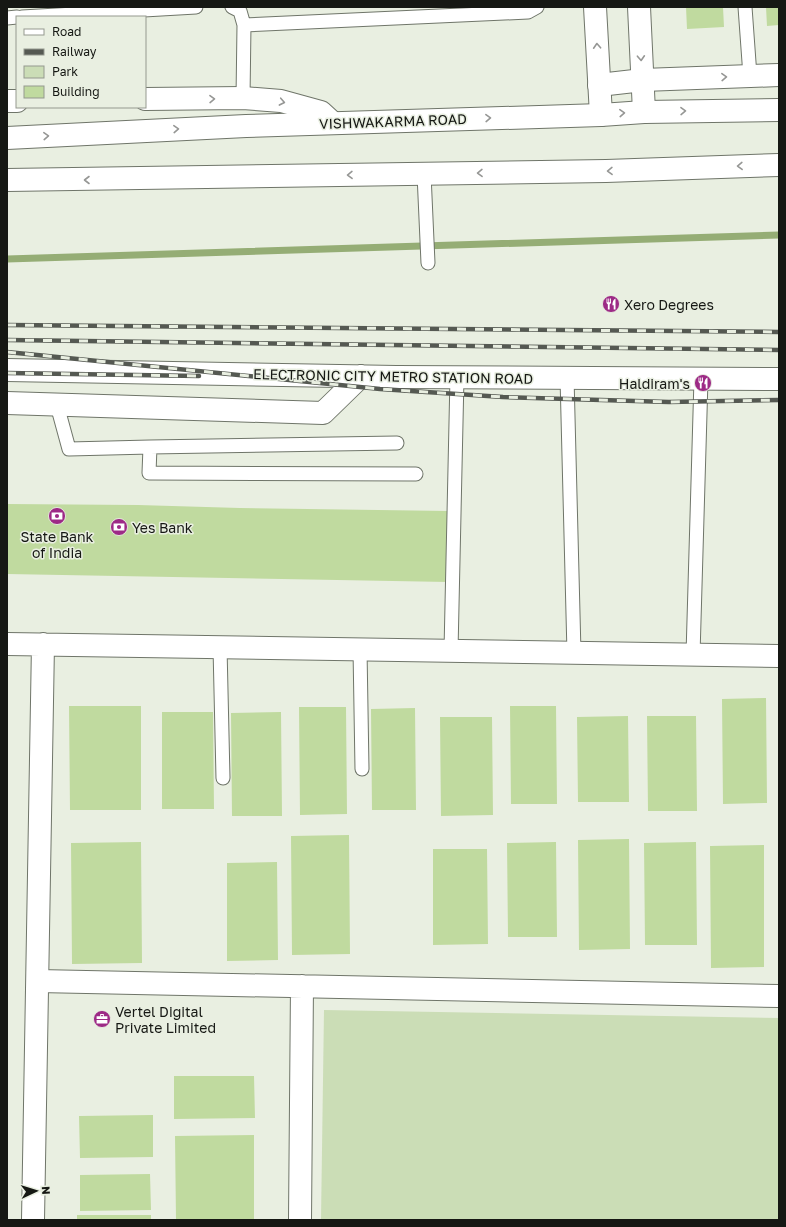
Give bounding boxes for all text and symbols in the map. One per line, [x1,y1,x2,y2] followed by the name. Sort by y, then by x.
[16,16,146,108] legend
[52,24,81,39] text: Road
[593,43,602,49] one-way arrow
[52,44,97,59] text: Railway
[637,55,646,61] one-way arrow
[52,64,78,79] text: Park
[721,73,727,81] one-way arrow
[52,84,100,99] text: Building
[209,95,215,103] one-way arrow
[279,97,285,105] one-way arrow
[680,107,686,115] one-way arrow
[619,109,625,117] one-way arrow
[319,110,467,132] street label: VISHWAKARMA ROAD
[485,114,491,122] one-way arrow
[173,125,179,133] one-way arrow
[43,131,49,140] one-way arrow
[737,162,743,171] one-way arrow
[607,167,613,175] one-way arrow
[477,169,483,177] one-way arrow
[347,171,353,179] one-way arrow
[84,175,90,184] one-way arrow
[601,294,621,314] restaurant icon: Xero Degrees
[624,296,714,313] place label: Xero Degrees
[253,365,533,387] street label: ELECTRONIC CITY METRO STATION ROAD
[693,373,713,393] restaurant icon: Haldiram's
[619,375,690,392] place label: Haldiram's
[47,506,67,526] bank icon: State Bank of India
[109,517,129,537] bank icon: Yes Bank
[132,519,193,536] place label: Yes Bank
[20,528,94,561] place label: State Bank of India
[115,1003,216,1036] place label: Vertel Digital Private Limited
[92,1009,112,1029] office icon: Vertel Digital Private Limited
[16,1171,56,1211] north arrow
[40,1186,53,1195] text: N

